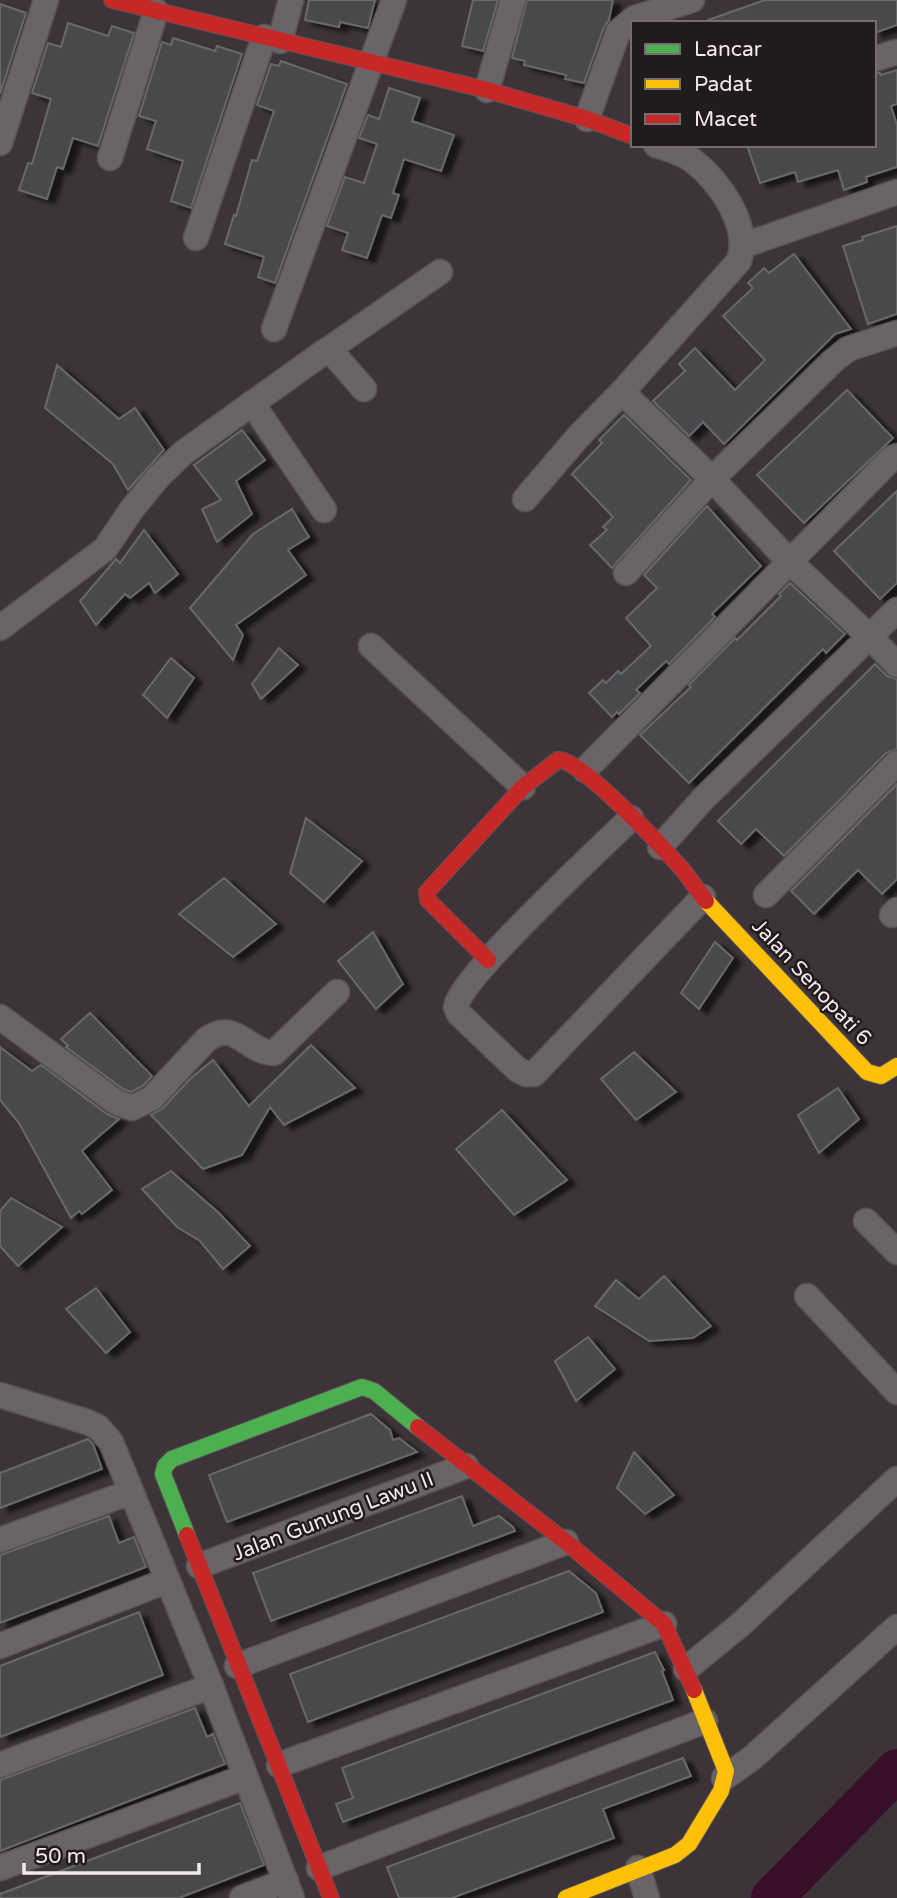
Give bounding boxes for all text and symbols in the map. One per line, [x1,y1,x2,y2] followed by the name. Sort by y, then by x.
[631,21,876,147] legend
[694,37,762,62] text: Lancar
[694,72,752,97] text: Padat
[694,107,757,132] text: Macet
[747,914,877,1051] street label: Jalan Senopati 6
[229,1467,437,1566] street label: Jalan Gunung Lawu II
[24,1832,200,1876] scale bar
[35,1844,86,1869] text: 50 m

